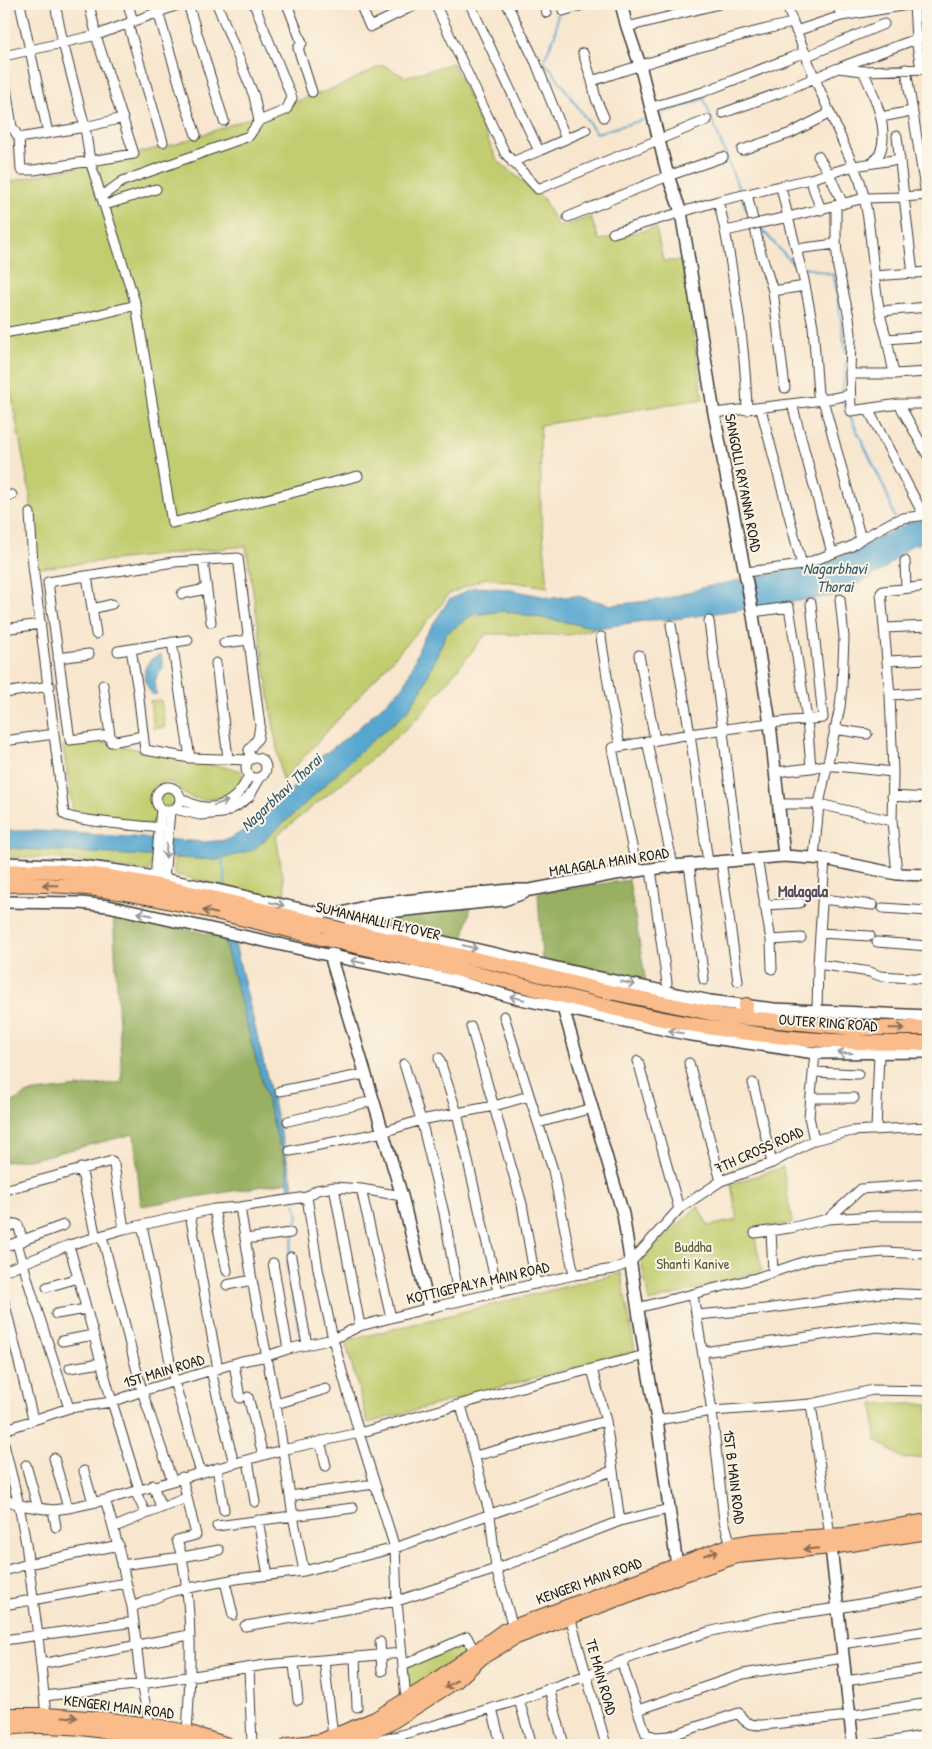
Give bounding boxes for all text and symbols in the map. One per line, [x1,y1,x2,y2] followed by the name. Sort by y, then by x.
[720,412,767,555] street label: SANGOLLI RAYANNA ROAD
[803,557,868,597] water label: Nagarbhavi Thorai
[235,747,328,836] water label: Nagarbhavi Thorai
[213,798,229,808] one-way arrow
[548,842,671,881] street label: MALAGALA MAIN ROAD
[161,843,171,859] one-way arrow
[42,880,58,889] one-way arrow
[778,880,829,903] district label: Malagala
[314,896,443,945] street label: SUMANAHALLI FLYOVER
[269,900,285,909] one-way arrow
[202,907,218,916] one-way arrow
[138,909,154,918] one-way arrow
[461,943,477,952] one-way arrow
[351,956,367,966] one-way arrow
[620,979,636,988] one-way arrow
[509,993,525,1002] one-way arrow
[778,1009,879,1036] street label: OUTER RING ROAD
[888,1023,905,1033] one-way arrow
[668,1026,684,1036] one-way arrow
[837,1048,853,1058] one-way arrow
[711,1120,807,1178] street label: 7TH CROSS ROAD
[656,1236,730,1274] park label: Buddha Shanti Kanive
[404,1256,552,1309] street label: KOTTIGEPALYA MAIN ROAD
[121,1348,208,1393] street label: 1ST MAIN ROAD
[718,1429,751,1526] street label: 1ST B MAIN ROAD
[803,1544,819,1554] one-way arrow
[703,1548,718,1557] one-way arrow
[533,1551,645,1609] street label: KENGERI MAIN ROAD
[581,1637,623,1718] street label: TE MAIN ROAD
[444,1679,458,1689] one-way arrow
[63,1689,176,1724] street label: KENGERI MAIN ROAD
[62,1712,78,1721] one-way arrow

